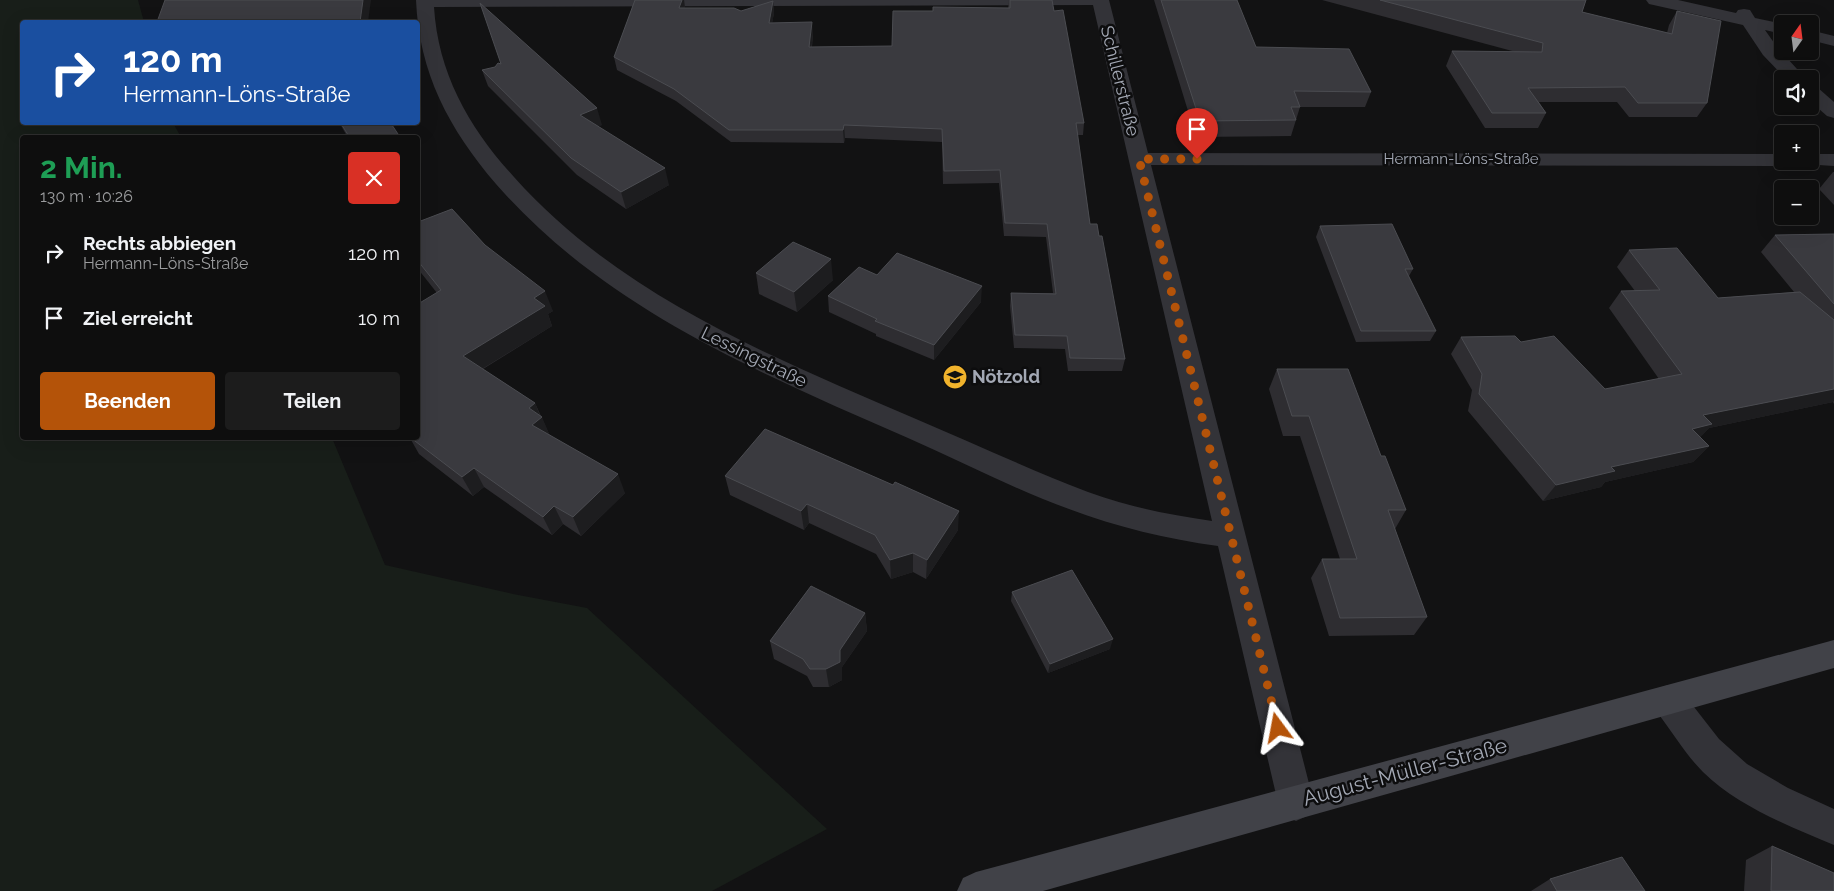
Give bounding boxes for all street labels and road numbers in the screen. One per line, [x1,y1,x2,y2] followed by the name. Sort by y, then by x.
[1097,23,1144,139] street label: Schillerstraße
[1383,150,1539,168] street label: Hermann-Löns-Straße
[698,322,811,391] street label: Lessingstraße
[1300,732,1510,811] street label: August-Müller-Straße

